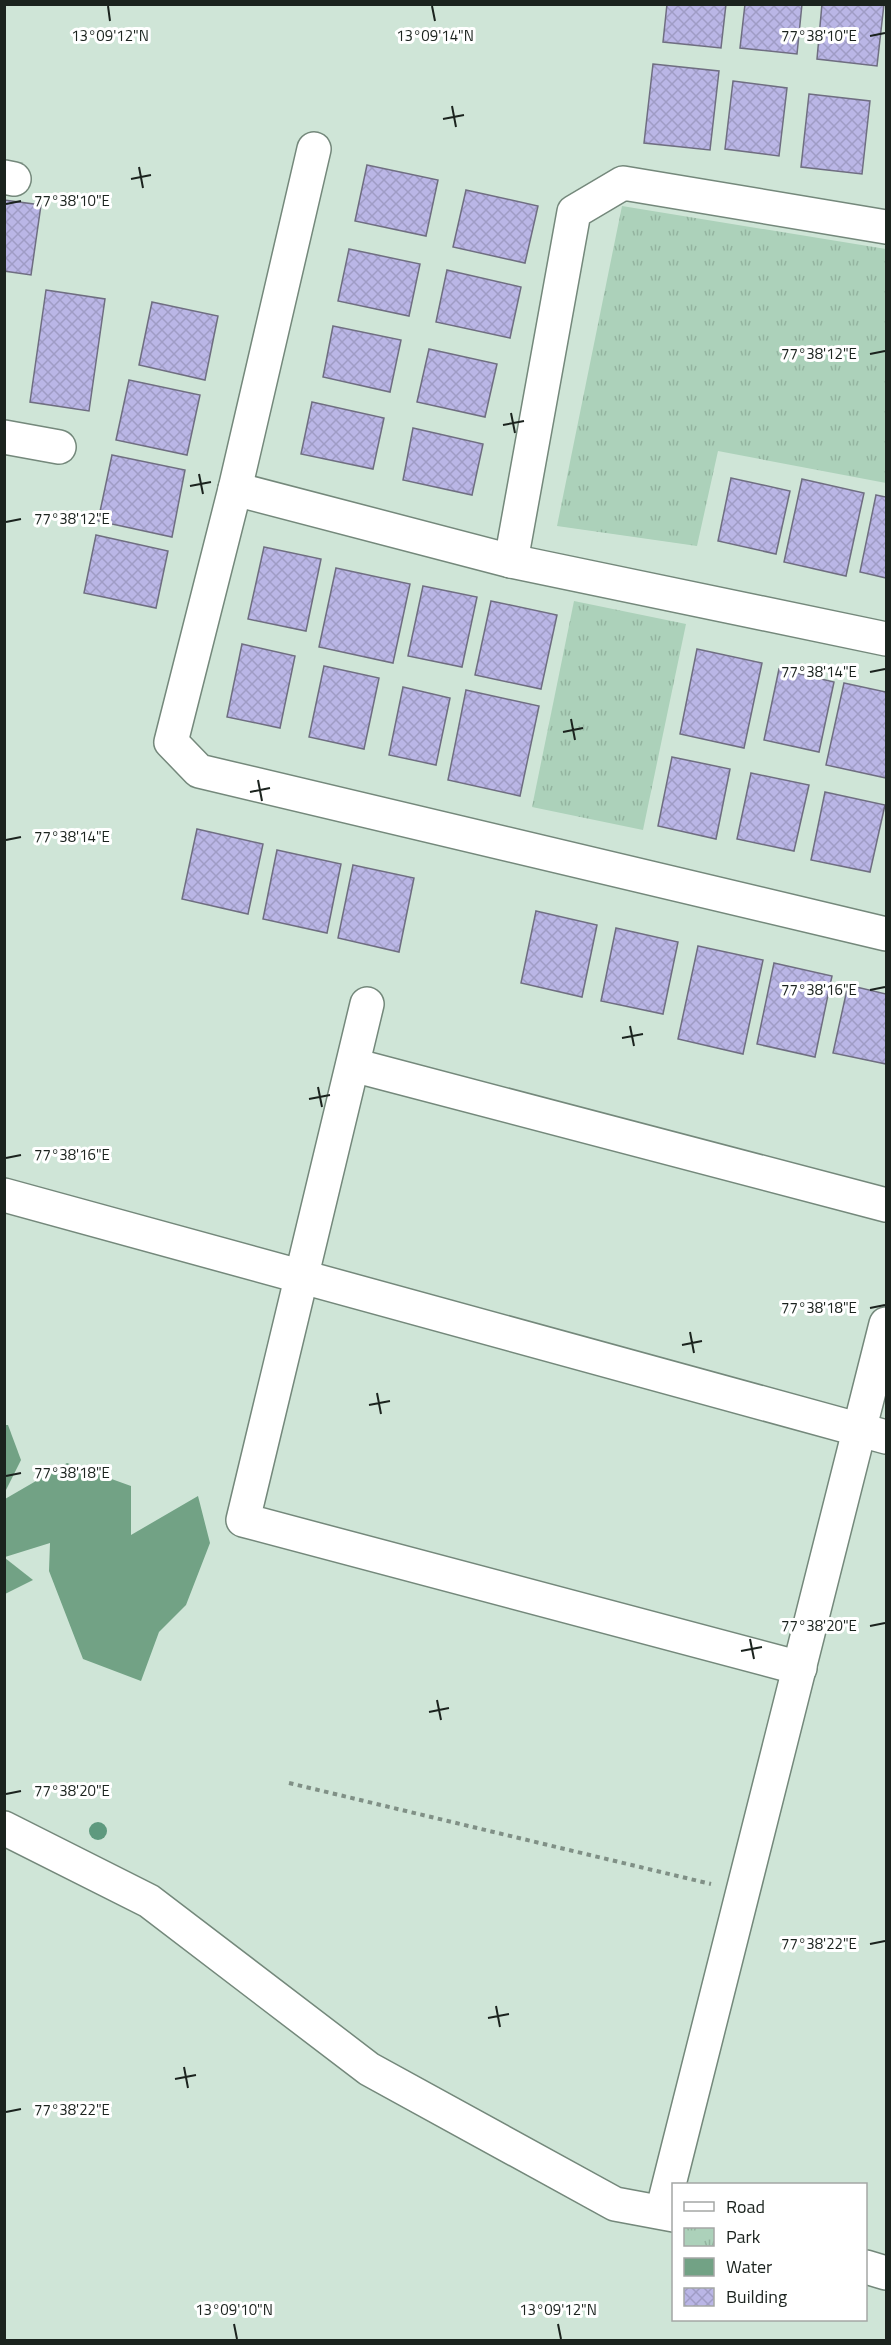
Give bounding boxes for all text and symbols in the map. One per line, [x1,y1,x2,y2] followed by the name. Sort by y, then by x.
[71,24,149,47] text: 13°09'12"N
[396,24,474,47] text: 13°09'14"N
[781,24,857,47] text: 77°38'10"E
[34,189,110,212] text: 77°38'10"E
[781,342,857,365] text: 77°38'12"E
[34,507,110,530] text: 77°38'12"E
[781,660,857,683] text: 77°38'14"E
[34,825,110,848] text: 77°38'14"E
[781,978,857,1001] text: 77°38'16"E
[34,1143,110,1166] text: 77°38'16"E
[781,1296,857,1319] text: 77°38'18"E
[34,1461,110,1484] text: 77°38'18"E
[781,1614,857,1637] text: 77°38'20"E
[34,1779,110,1802] text: 77°38'20"E
[781,1932,857,1955] text: 77°38'22"E
[34,2098,110,2121] text: 77°38'22"E
[672,2183,867,2321] legend
[726,2193,765,2220] text: Road
[726,2223,761,2250] text: Park
[726,2253,772,2280] text: Water
[726,2283,787,2310] text: Building
[195,2298,273,2321] text: 13°09'10"N
[519,2298,597,2321] text: 13°09'12"N

